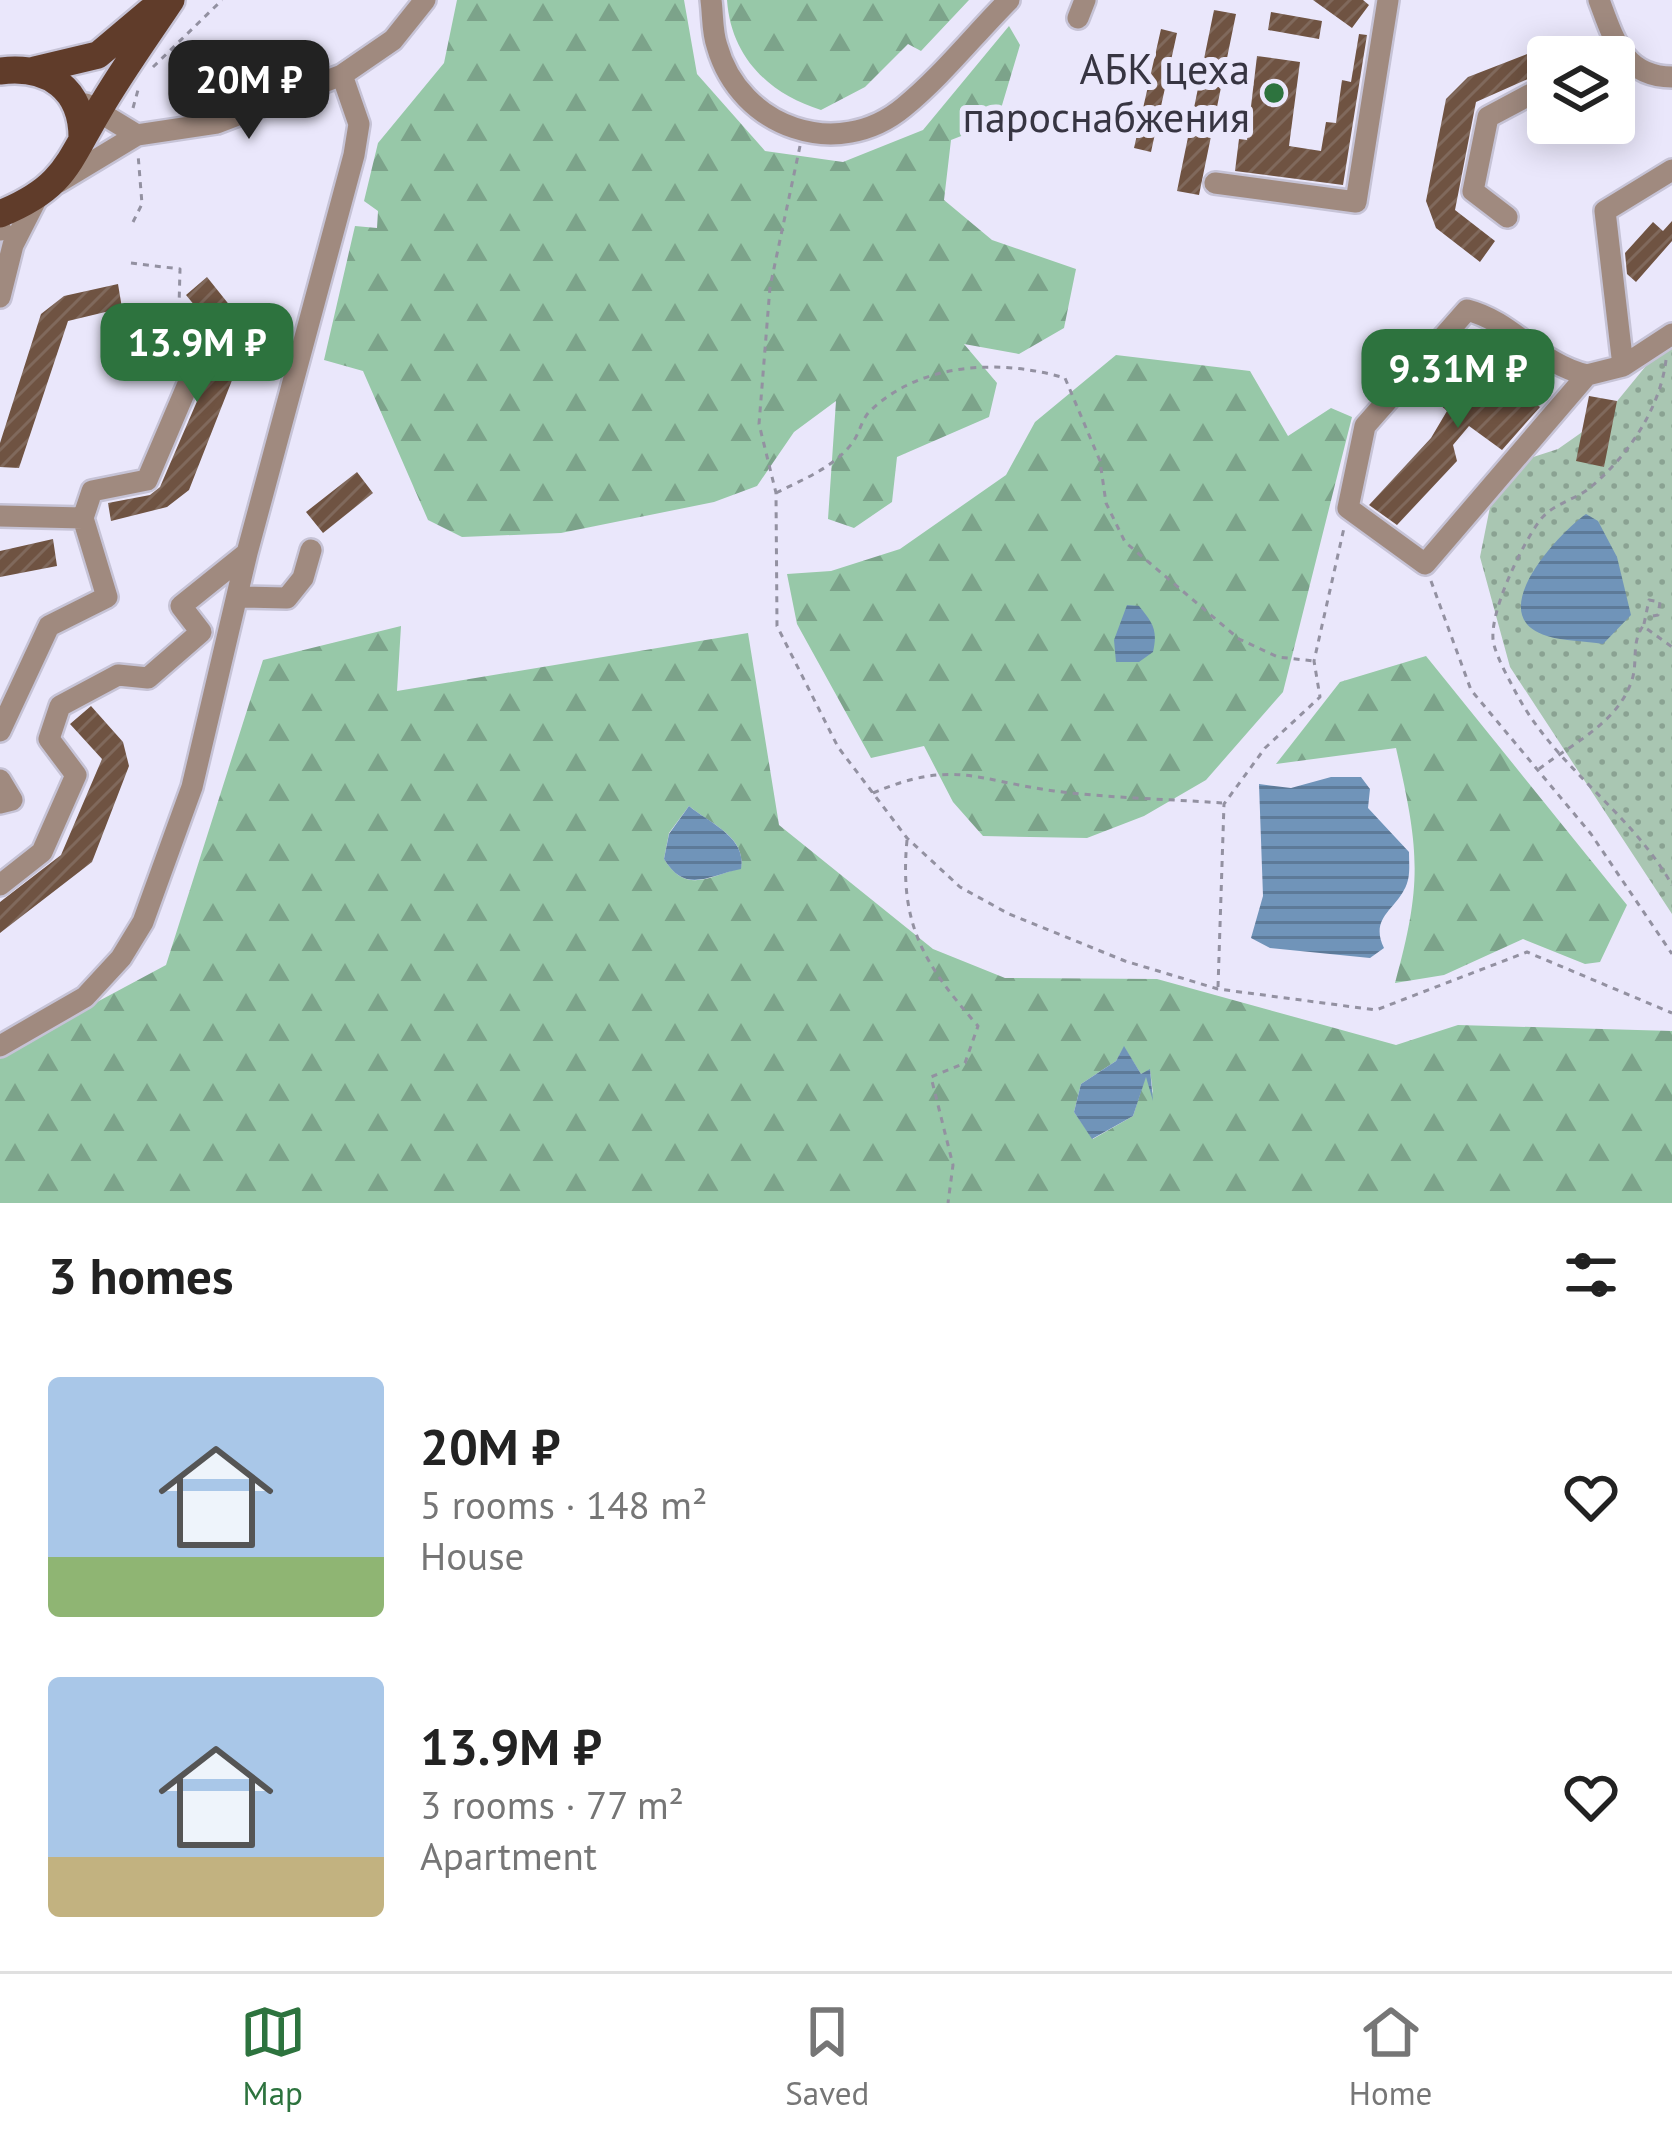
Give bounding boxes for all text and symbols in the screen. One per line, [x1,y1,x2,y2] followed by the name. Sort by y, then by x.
[1527,36,1635,144] map controls
[1527,36,1635,144] button: layers
[165,40,333,142] pin: 20M ₽
[962,41,1250,144] place label: АБК цеха пароснабжения
[195,53,303,104] text: 20M ₽
[1261,80,1287,106] marker: АБК цеха пароснабжения
[86,303,308,405] pin: 13.9M ₽
[127,316,267,367] text: 13.9M ₽
[1347,329,1569,431] pin: 9.31M ₽
[1388,342,1528,393] text: 9.31M ₽
[48,1242,234,1308] text: 3 homes
[1558,1242,1624,1308] icon: filters
[420,1413,560,1479] text: 20M ₽
[144,1425,288,1569] icon: home
[1558,1464,1624,1530] icon: heart
[420,1479,707,1530] text: 5 rooms · 148 m²
[420,1530,524,1581] text: House
[420,1713,602,1779] text: 13.9M ₽
[144,1725,288,1869] icon: home
[1558,1764,1624,1830] icon: heart
[420,1779,684,1830] text: 3 rooms · 77 m²
[420,1830,597,1881] text: Apartment
[240,1999,306,2114] tab: Map
[785,1999,869,2114] tab: Saved
[1349,1999,1432,2114] tab: Home

